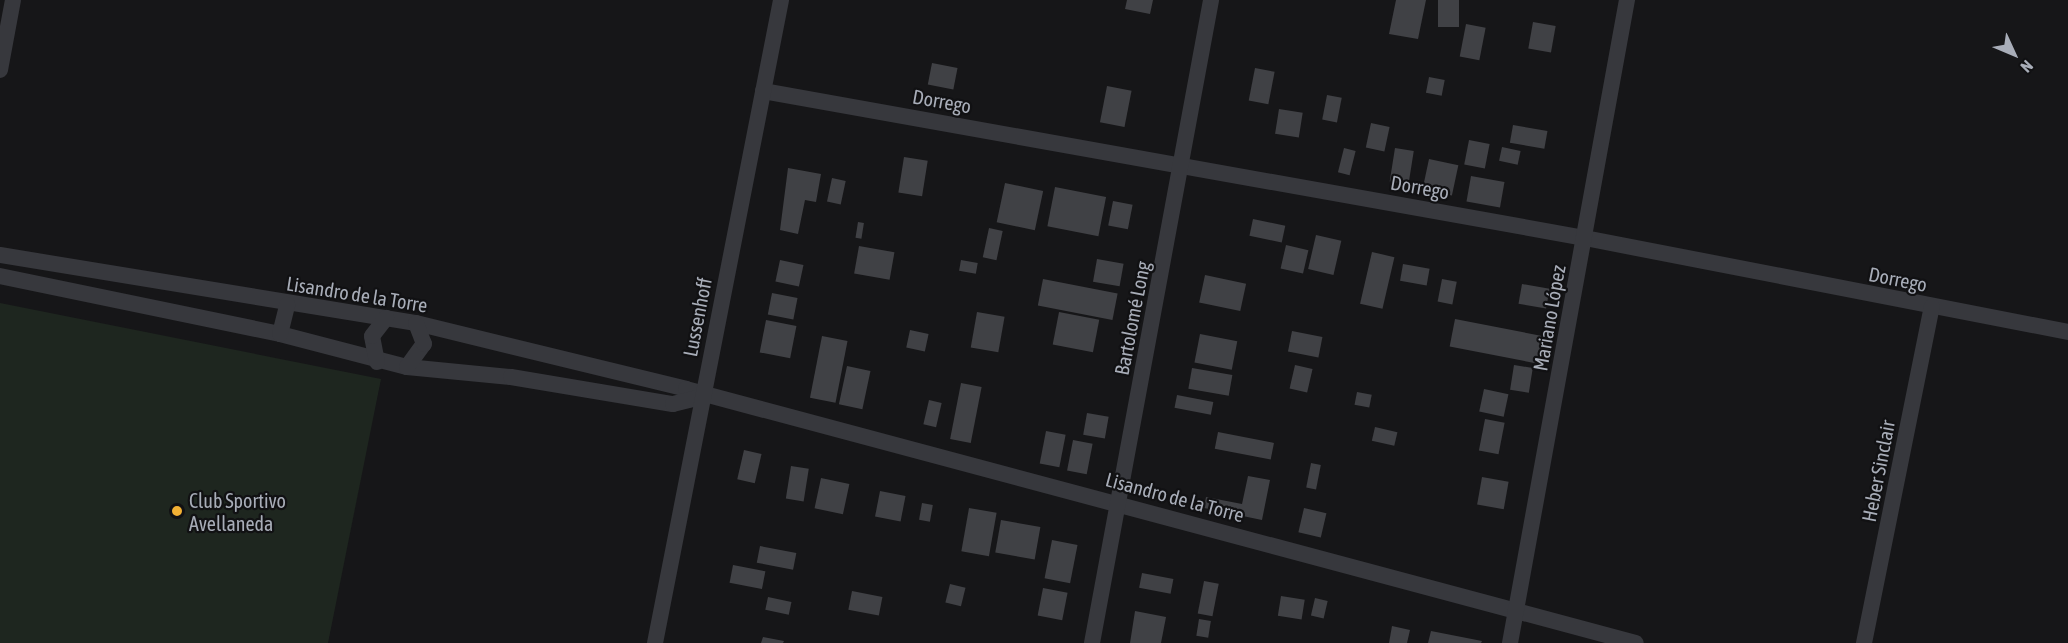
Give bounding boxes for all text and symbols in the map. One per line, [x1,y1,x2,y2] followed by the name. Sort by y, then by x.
[1984,24,2044,84] north arrow
[2017,57,2037,76] text: N
[911,84,973,118] street label: Dorrego
[1389,170,1451,204] street label: Dorrego
[1109,259,1155,377] street label: Bartolomé Long
[1867,262,1929,296] street label: Dorrego
[1528,263,1570,373] street label: Mariano López
[285,271,429,317] street label: Lisandro de la Torre
[678,275,716,359] street label: Lussenhoff
[1856,418,1900,524] street label: Heber Sinclair
[1103,467,1247,527] street label: Lisandro de la Torre
[189,488,286,535] place label: Club Sportivo Avellaneda
[170,504,184,518] marker: Club Sportivo Avellaneda

